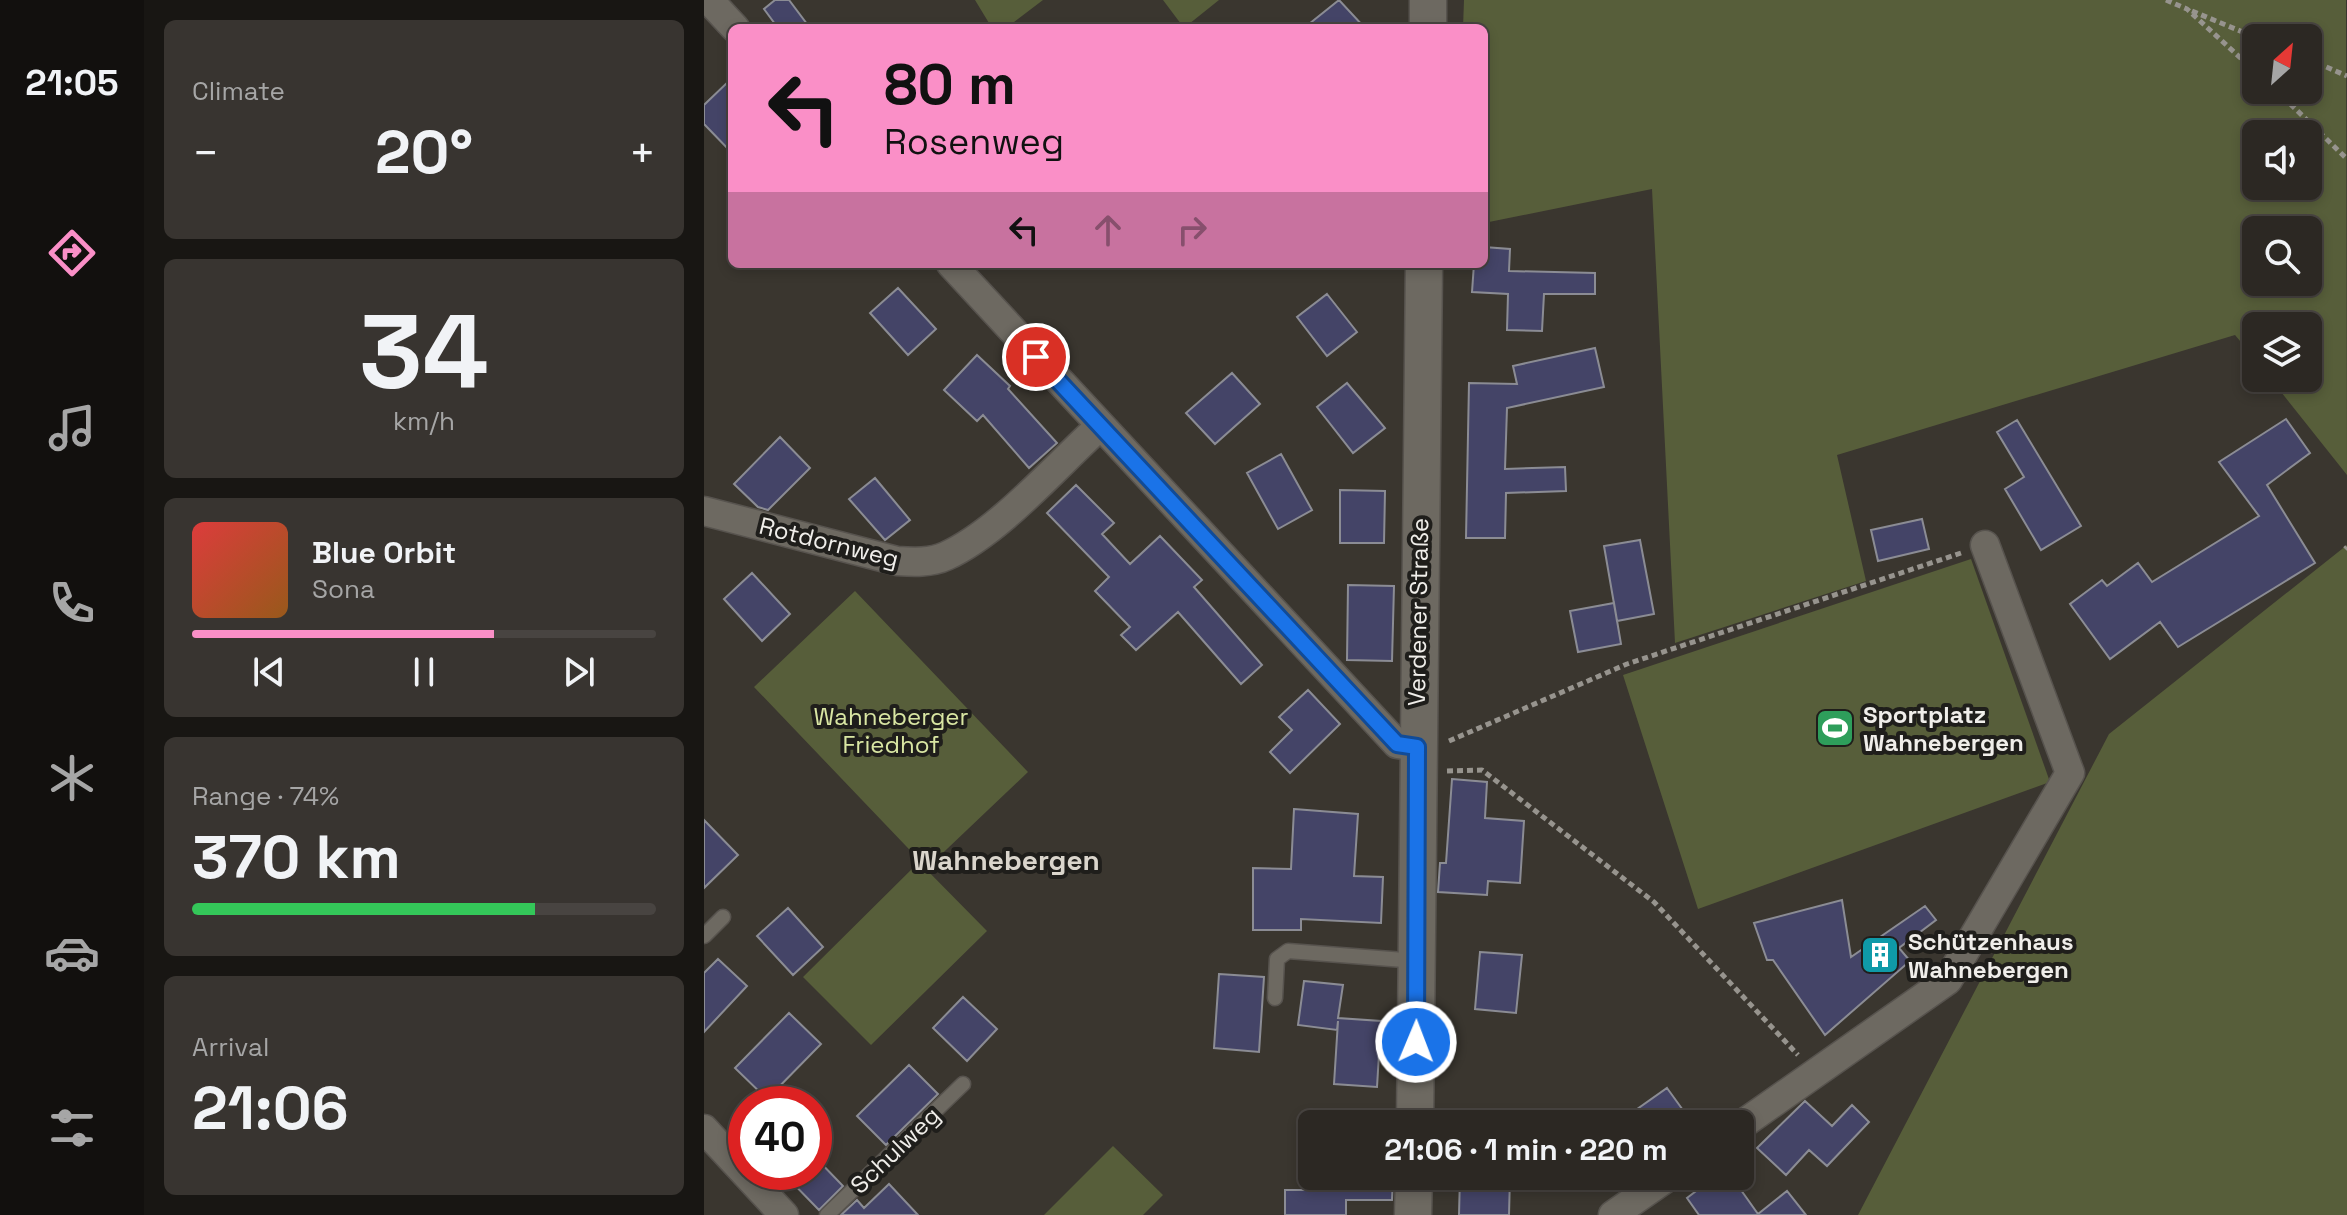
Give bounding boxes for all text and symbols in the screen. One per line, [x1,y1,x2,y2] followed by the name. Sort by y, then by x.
[2242,24,2322,104] north arrow
[2242,24,2322,392] map controls
[884,49,1016,120] text: 80 m
[752,56,856,160] icon: left
[25,60,119,106] text: 21:05
[192,74,285,108] text: Climate
[375,114,473,191] text: 20°
[884,119,1064,165] text: Rosenweg
[2242,120,2322,200] button: sound
[192,125,219,181] text: −
[629,125,656,181] text: +
[1002,208,1046,252] icon: left
[1086,208,1130,252] icon: ahead
[1170,208,1214,252] icon: right
[2242,216,2322,296] button: search
[44,225,100,281] icon: directions
[359,286,489,418] text: 34
[2242,312,2322,392] button: layers
[1002,323,1070,391] pin
[1014,335,1058,379] icon: arrive
[44,400,100,456] icon: music
[393,404,455,438] text: km/h
[756,510,902,574] street label: Rotdornweg
[1401,518,1435,706] street label: Verdener Straße
[312,533,456,572] text: Blue Orbit
[312,572,375,606] text: Sona
[44,575,100,631] icon: phone
[247,650,291,694] icon: previous
[402,650,446,694] icon: pause
[557,650,601,694] icon: next
[1863,699,2024,758] place label: Sportplatz Wahnebergen
[813,701,969,760] park label: Wahneberger Friedhof
[1814,707,1856,749] sports icon: Sportplatz Wahnebergen
[44,750,100,806] icon: climate
[192,779,339,813] text: Range · 74%
[192,819,401,896] text: 370 km
[912,842,1100,878] district label: Wahnebergen
[44,925,100,981] icon: car
[1908,926,2073,985] place label: Schützenhaus Wahnebergen
[1859,934,1901,976] building icon: Schützenhaus Wahnebergen
[1374,1000,1458,1084] position arrow
[192,1030,269,1064] text: Arrival
[192,1070,349,1147] text: 21:06
[728,1086,832,1190] speed limit sign: 40
[44,1100,100,1156] icon: filters
[844,1100,946,1200] street label: Schulweg
[1384,1130,1668,1169] text: 21:06 · 1 min · 220 m

